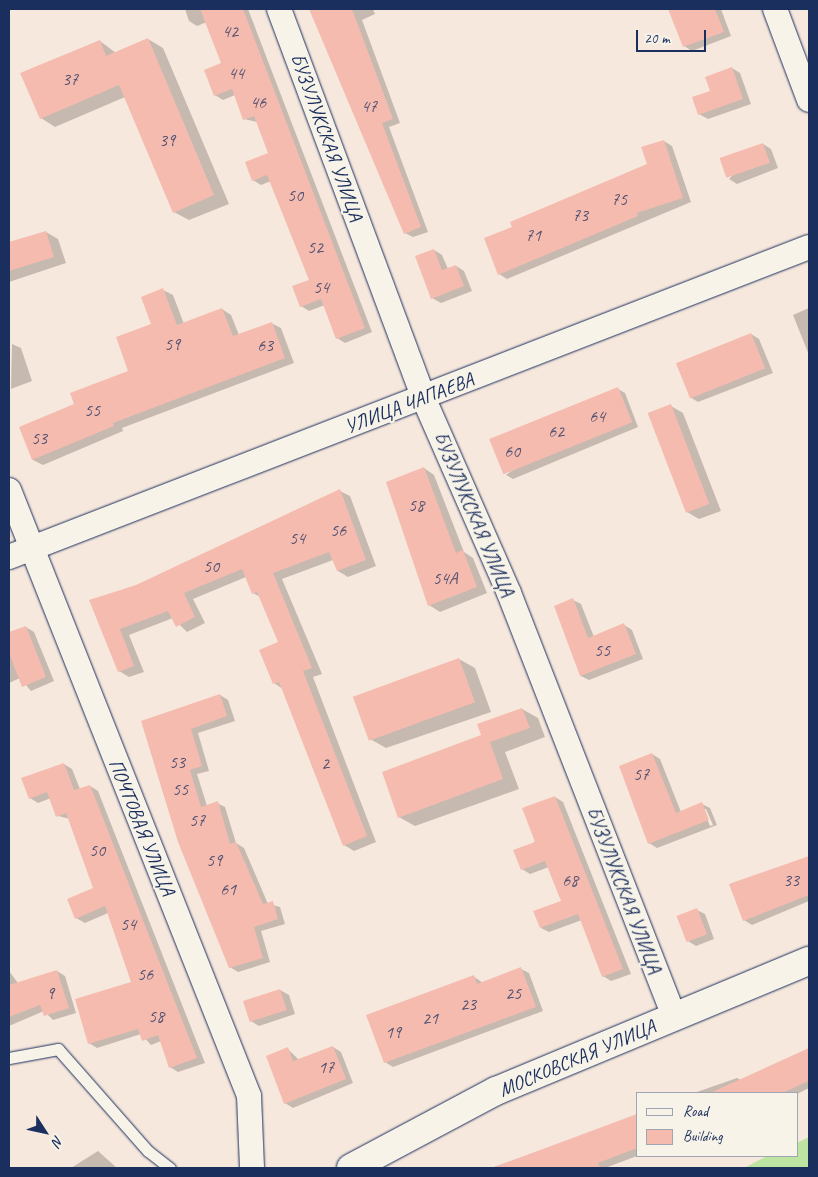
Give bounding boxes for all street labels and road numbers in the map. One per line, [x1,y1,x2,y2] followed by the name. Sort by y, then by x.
[286,50,368,224] street label: БУЗУЛУКСКАЯ УЛИЦА
[341,367,477,439] street label: УЛИЦА ЧАПАЕВА
[429,429,519,599] street label: БУЗУЛУКСКАЯ УЛИЦА
[104,755,180,899] street label: ПОЧТОВАЯ УЛИЦА
[581,804,667,976] street label: БУЗУЛУКСКАЯ УЛИЦА
[495,1014,659,1102] street label: МОСКОВСКАЯ УЛИЦА

